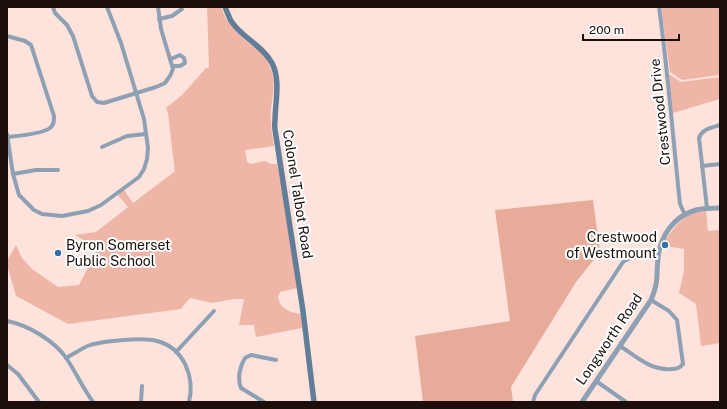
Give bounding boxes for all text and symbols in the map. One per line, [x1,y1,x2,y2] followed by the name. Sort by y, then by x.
[583,16,679,42] scale bar
[589,23,624,37] text: 200 m
[646,58,674,166] street label: Crestwood Drive
[280,128,316,260] street label: Colonel Talbot Road
[566,229,657,261] place label: Crestwood of Westmount
[66,237,171,269] place label: Byron Somerset Public School
[660,240,670,250] marker: Crestwood of Westmount
[53,248,63,258] marker: Byron Somerset Public School
[573,290,645,388] street label: Longworth Road

